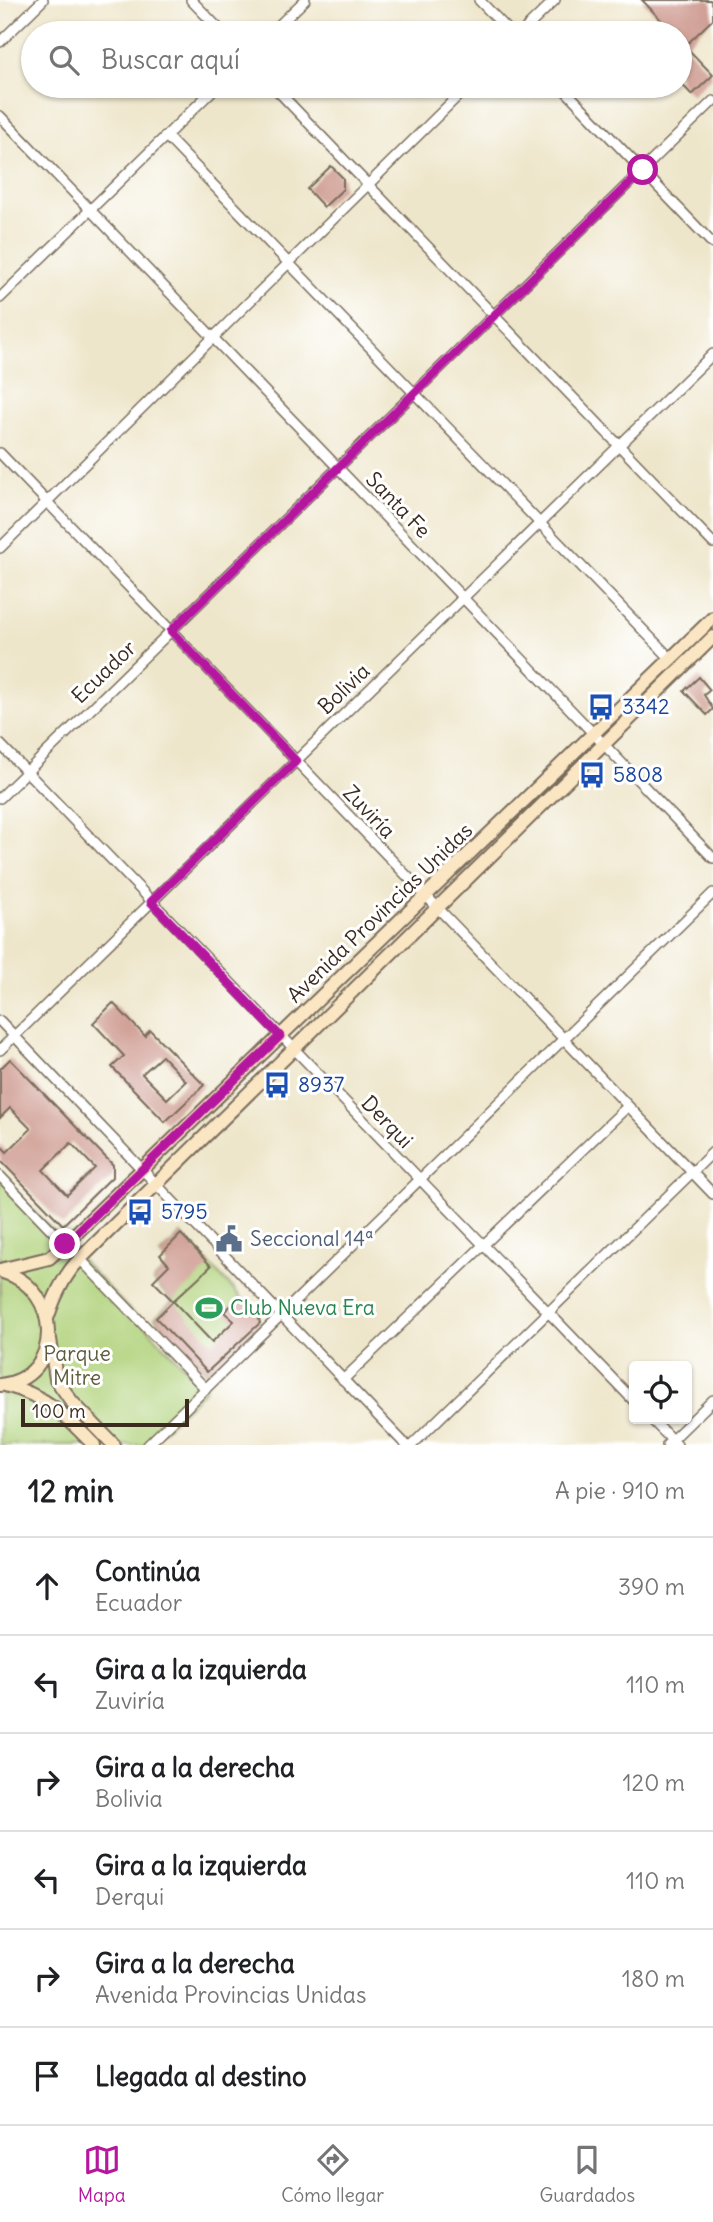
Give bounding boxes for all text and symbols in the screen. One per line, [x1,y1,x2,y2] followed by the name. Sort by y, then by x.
[21,21,692,98] search box
[45,41,83,79] icon: search
[101,43,240,76] text: Buscar aquí
[627,154,658,185] route start
[360,466,436,543] street label: Santa Fe
[66,634,142,709] street label: Ecuador
[312,657,375,720] street label: Bolivia
[586,692,616,722] bus stop icon: 3342
[622,693,670,720] place label: 3342
[577,760,607,790] bus stop icon: 5808
[613,761,663,788] place label: 5808
[337,779,401,844] street label: Zuviría
[281,817,478,1008] street label: Avenida Provincias Unidas
[262,1070,292,1100] bus stop icon: 8937
[298,1071,344,1098] place label: 8937
[356,1090,419,1154] street label: Derqui
[125,1197,155,1227] bus stop icon: 5795
[161,1198,208,1225] place label: 5795
[214,1224,244,1254] public building icon: Seccional 14ª
[250,1225,374,1252] place label: Seccional 14ª
[49,1228,80,1259] route end
[194,1293,224,1323] sports icon: Club Nueva Era
[230,1294,375,1321] place label: Club Nueva Era
[43,1340,111,1391] park label: Parque Mitre
[629,1361,692,1424] map controls
[629,1361,692,1424] button: locate
[21,1396,189,1428] scale bar
[32,1399,86,1423] text: 100 m
[28,1472,114,1510] text: 12 min
[555,1476,685,1505] text: A pie · 910 m
[95,1555,201,1588] text: Continúa
[28,1567,66,1605] icon: ahead
[618,1572,685,1601] text: 390 m
[95,1588,182,1617] text: Ecuador
[95,1653,307,1686] text: Gira a la izquierda
[28,1665,66,1703] icon: left
[626,1670,685,1699] text: 110 m
[95,1686,165,1715] text: Zuviría
[95,1751,295,1784] text: Gira a la derecha
[28,1763,66,1801] icon: right
[622,1768,685,1797] text: 120 m
[95,1784,163,1813] text: Bolivia
[95,1849,307,1882] text: Gira a la izquierda
[28,1861,66,1899] icon: left
[626,1866,685,1895] text: 110 m
[95,1882,164,1911] text: Derqui
[95,1947,295,1980] text: Gira a la derecha
[28,1959,66,1997] icon: right
[622,1964,685,1993] text: 180 m
[95,1980,366,2009] text: Avenida Provincias Unidas
[28,2057,66,2095] icon: arrive
[95,2060,307,2093] text: Llegada al destino
[78,2141,126,2207] tab: Mapa
[281,2141,384,2207] tab: Cómo llegar
[540,2141,635,2207] tab: Guardados

